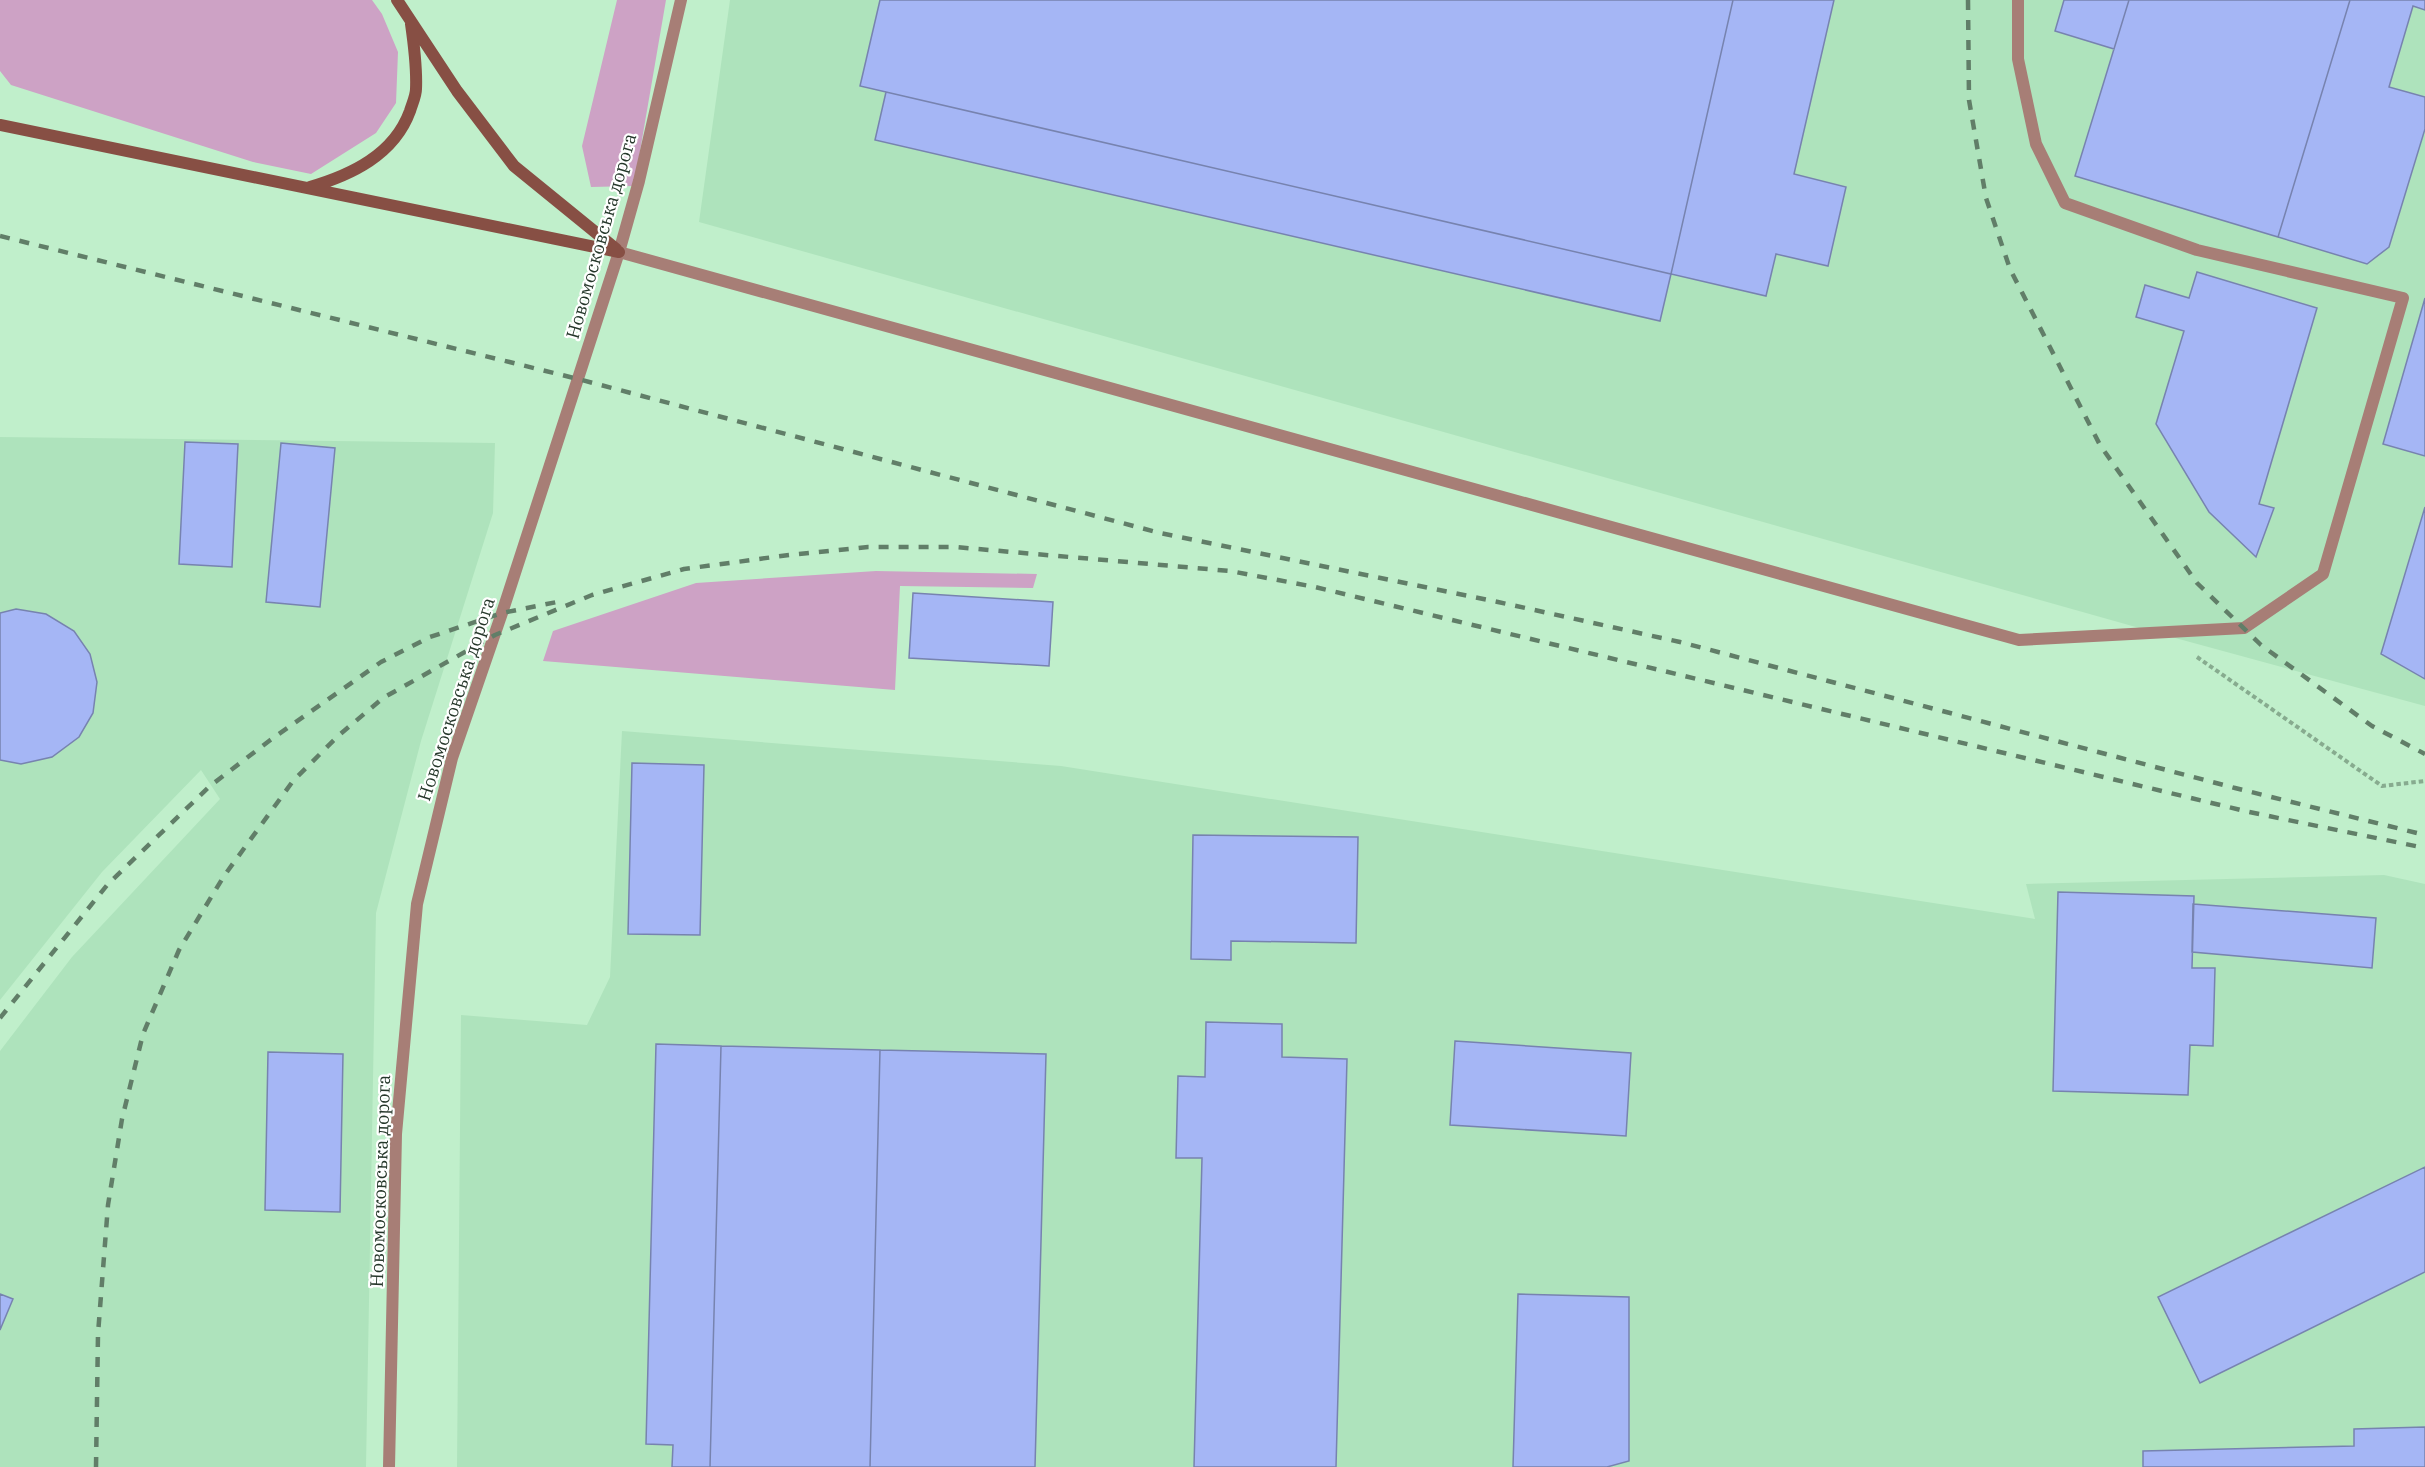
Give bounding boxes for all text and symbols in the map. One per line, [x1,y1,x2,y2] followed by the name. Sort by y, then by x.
[561,130,641,341] street label: Новомосковська дорога
[412,594,500,804] street label: Новомосковська дорога
[365,1074,395,1288] street label: Новомосковська дорога

